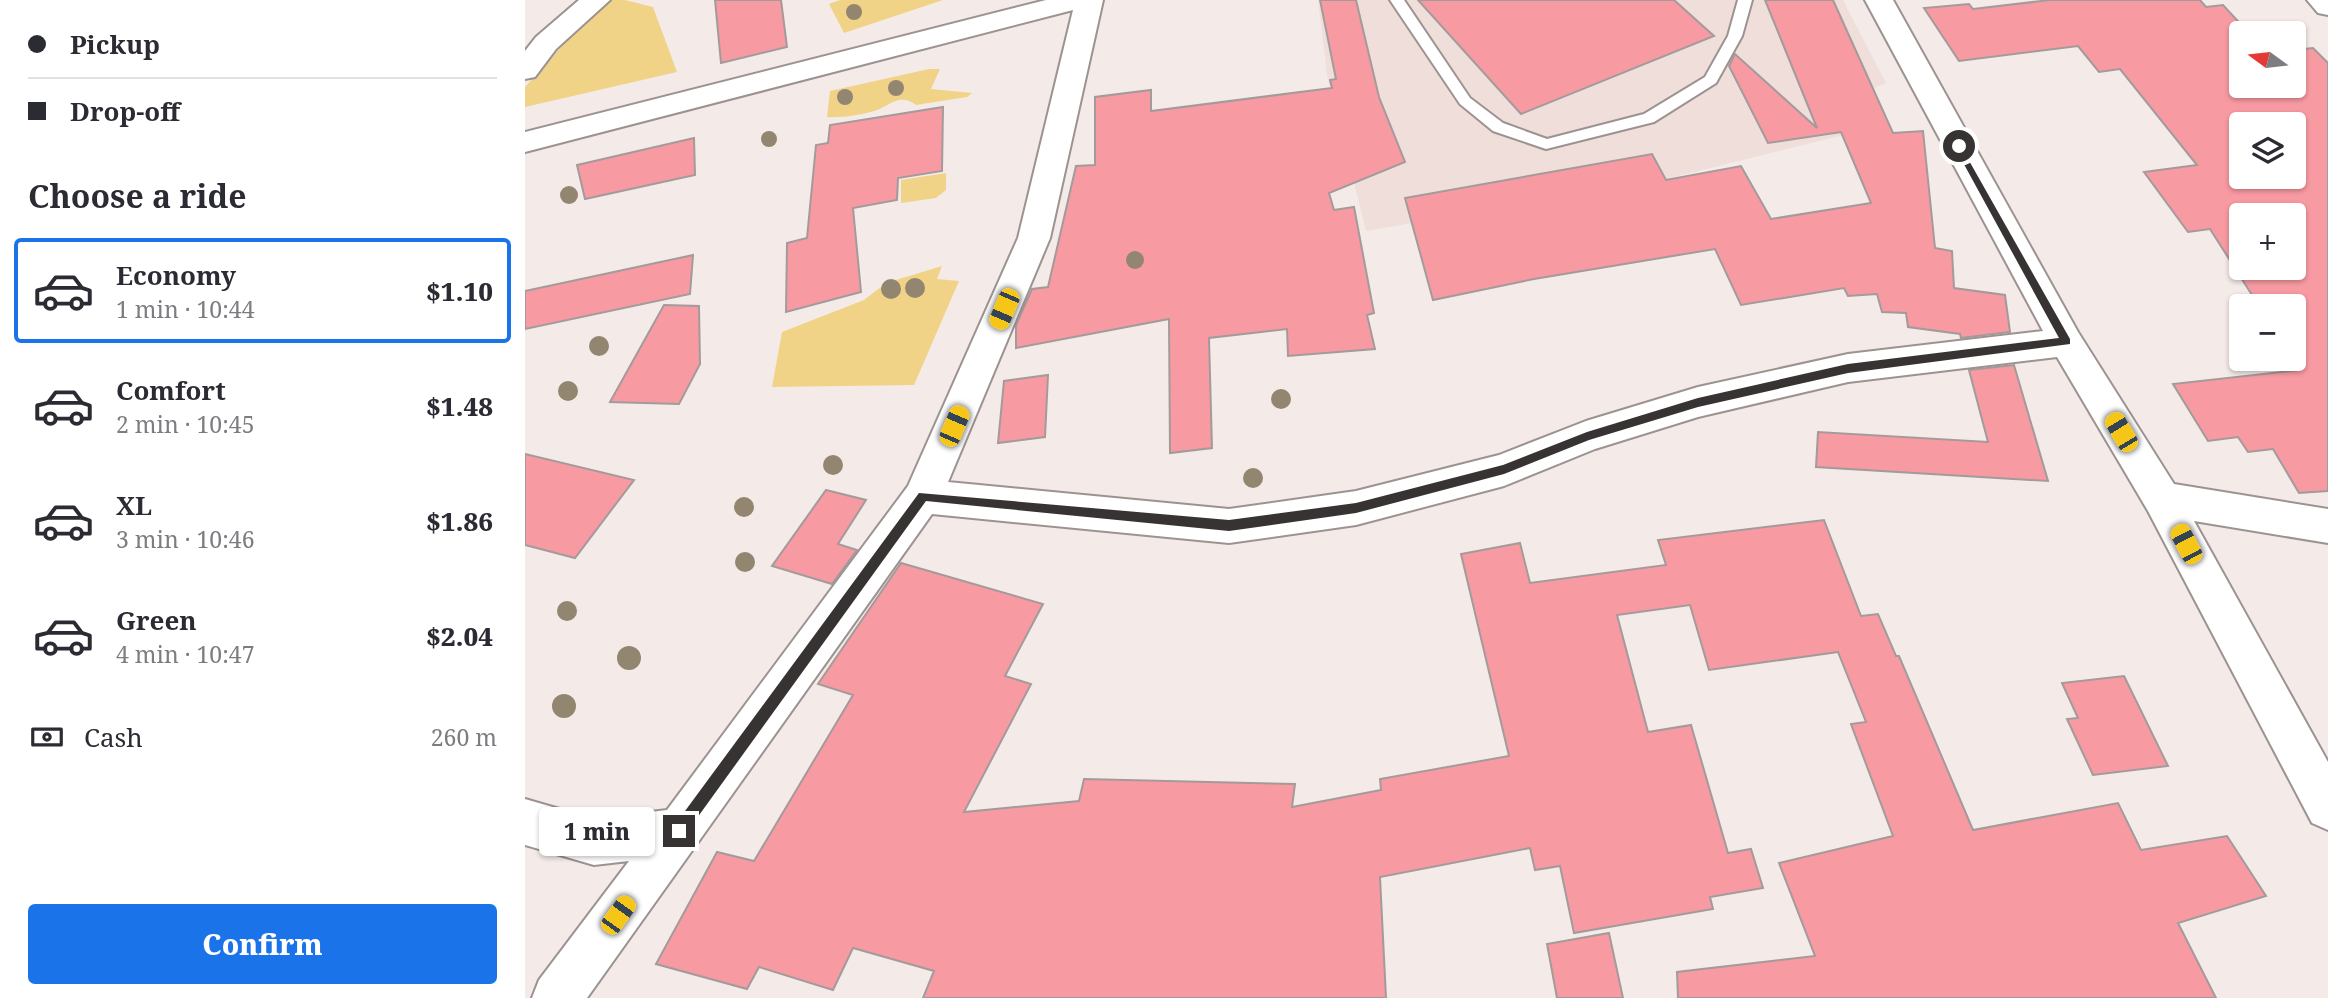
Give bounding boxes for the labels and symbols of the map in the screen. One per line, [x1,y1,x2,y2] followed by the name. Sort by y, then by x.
[2229,21,2307,98] north arrow
[1943,130,1975,162] route start
[987,286,1022,332] car
[937,403,972,449] car
[2102,409,2141,455] car
[2167,521,2206,567] car
[539,806,655,856] callout: 1 min
[663,815,695,847] route end
[598,892,639,938] car

